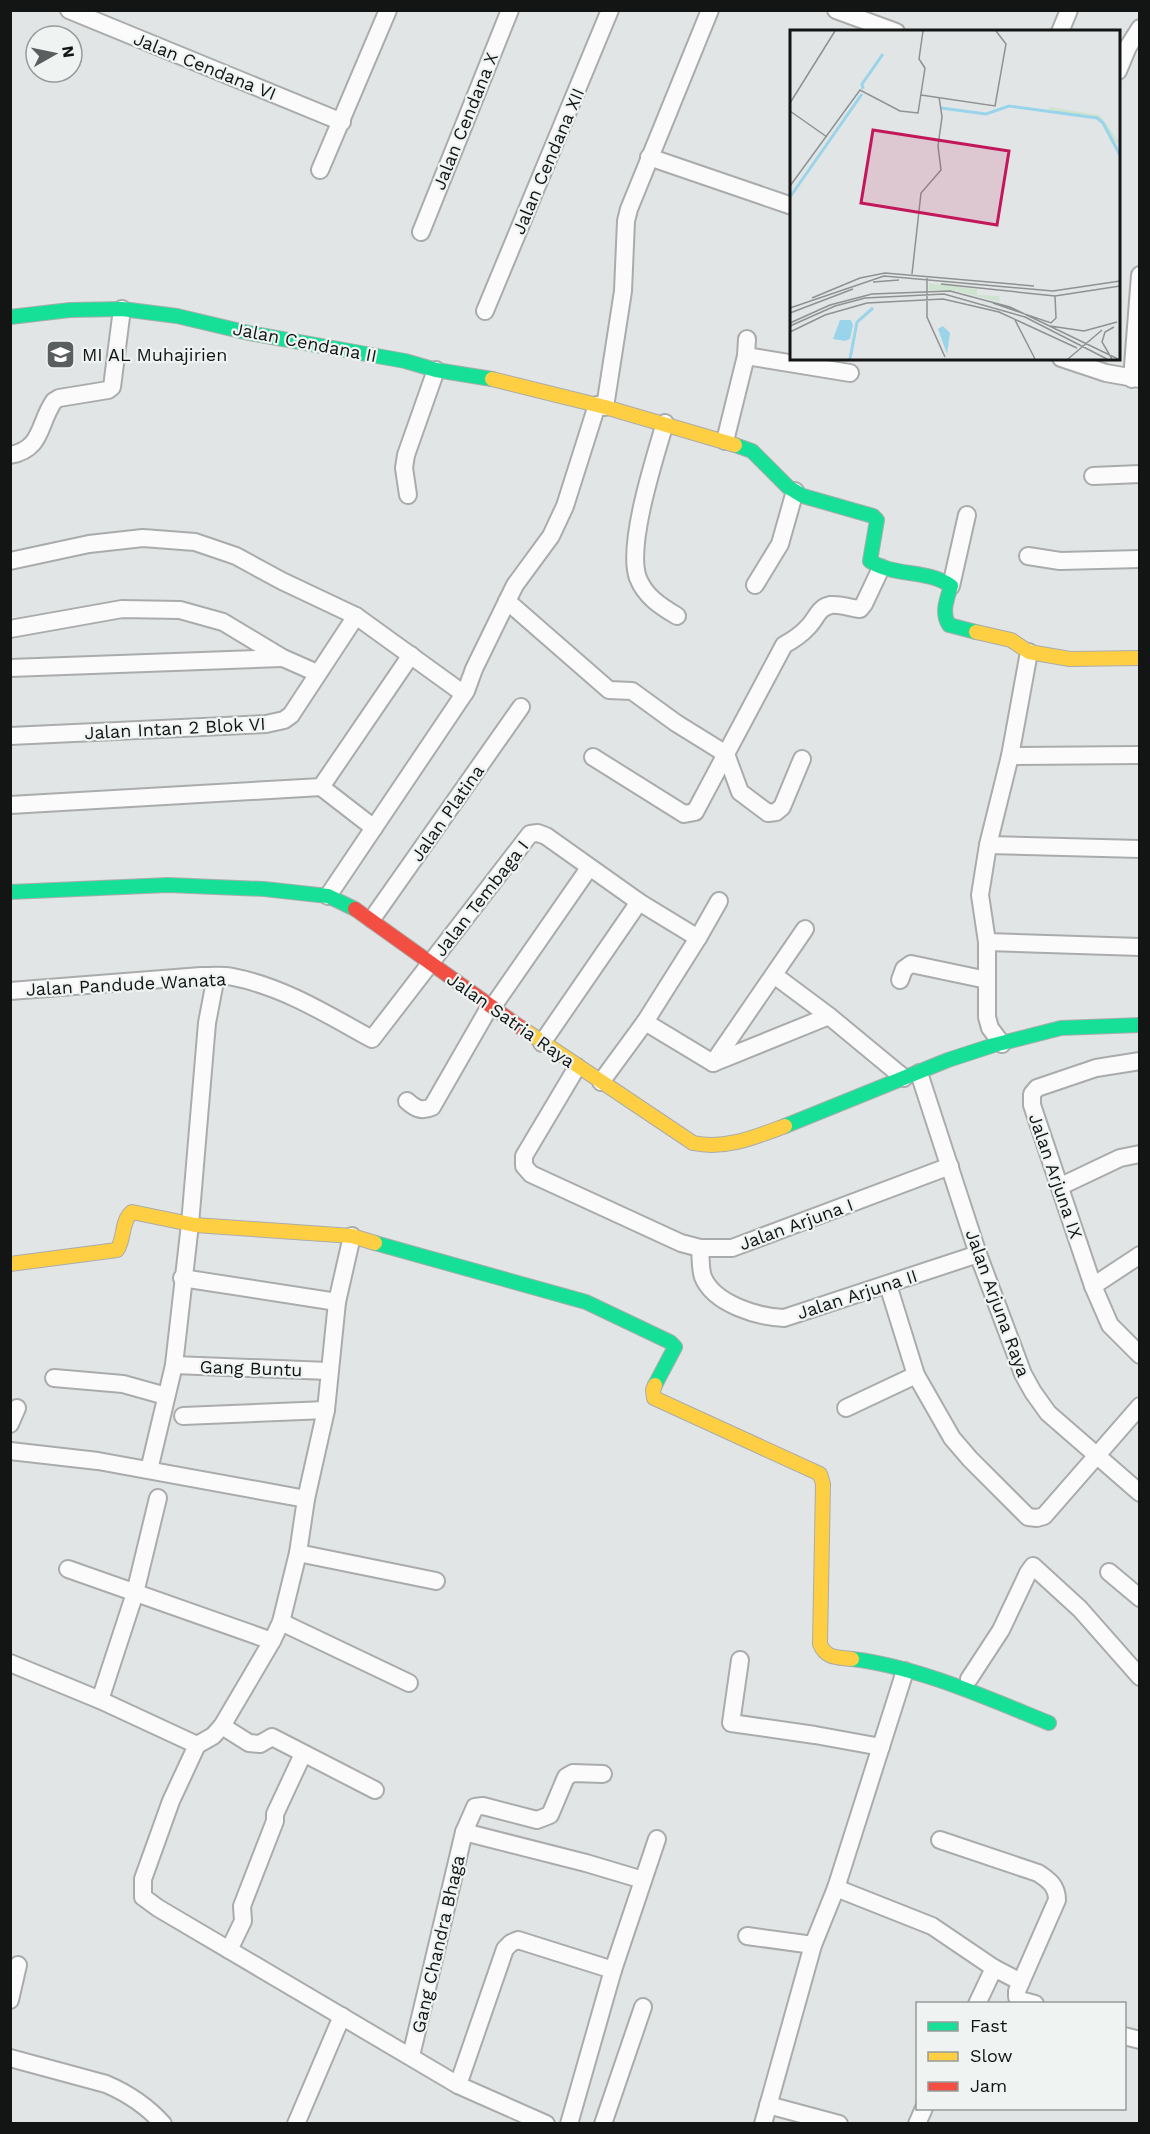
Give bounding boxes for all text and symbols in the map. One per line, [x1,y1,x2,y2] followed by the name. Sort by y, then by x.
[24,24,84,84] north arrow
[131,28,279,104] street label: Jalan Cendana VI
[790,30,1120,360] inset map
[58,44,79,59] text: N
[428,49,502,193] street label: Jalan Cendana X
[508,85,588,237] street label: Jalan Cendana XII
[231,318,379,366] street label: Jalan Cendana II
[45,338,77,370] school or university icon: MI AL Muhajirien
[82,344,227,365] place label: MI AL Muhajirien
[84,713,266,743] street label: Jalan Intan 2 Blok VI
[406,761,488,865] street label: Jalan Platina
[429,836,533,960] street label: Jalan Tembaga I
[25,968,227,1000] street label: Jalan Pandude Wanata
[443,968,579,1072] street label: Jalan Satria Raya
[1025,1111,1087,1241] street label: Jalan Arjuna IX
[736,1194,856,1254] street label: Jalan Arjuna I
[962,1226,1034,1380] street label: Jalan Arjuna Raya
[794,1265,920,1323] street label: Jalan Arjuna II
[199,1356,303,1380] street label: Gang Buntu
[407,1853,469,2035] street label: Gang Chandra Bhaga
[916,2002,1126,2110] legend
[970,2015,1008,2036] text: Fast
[970,2045,1013,2066] text: Slow
[970,2075,1007,2096] text: Jam

